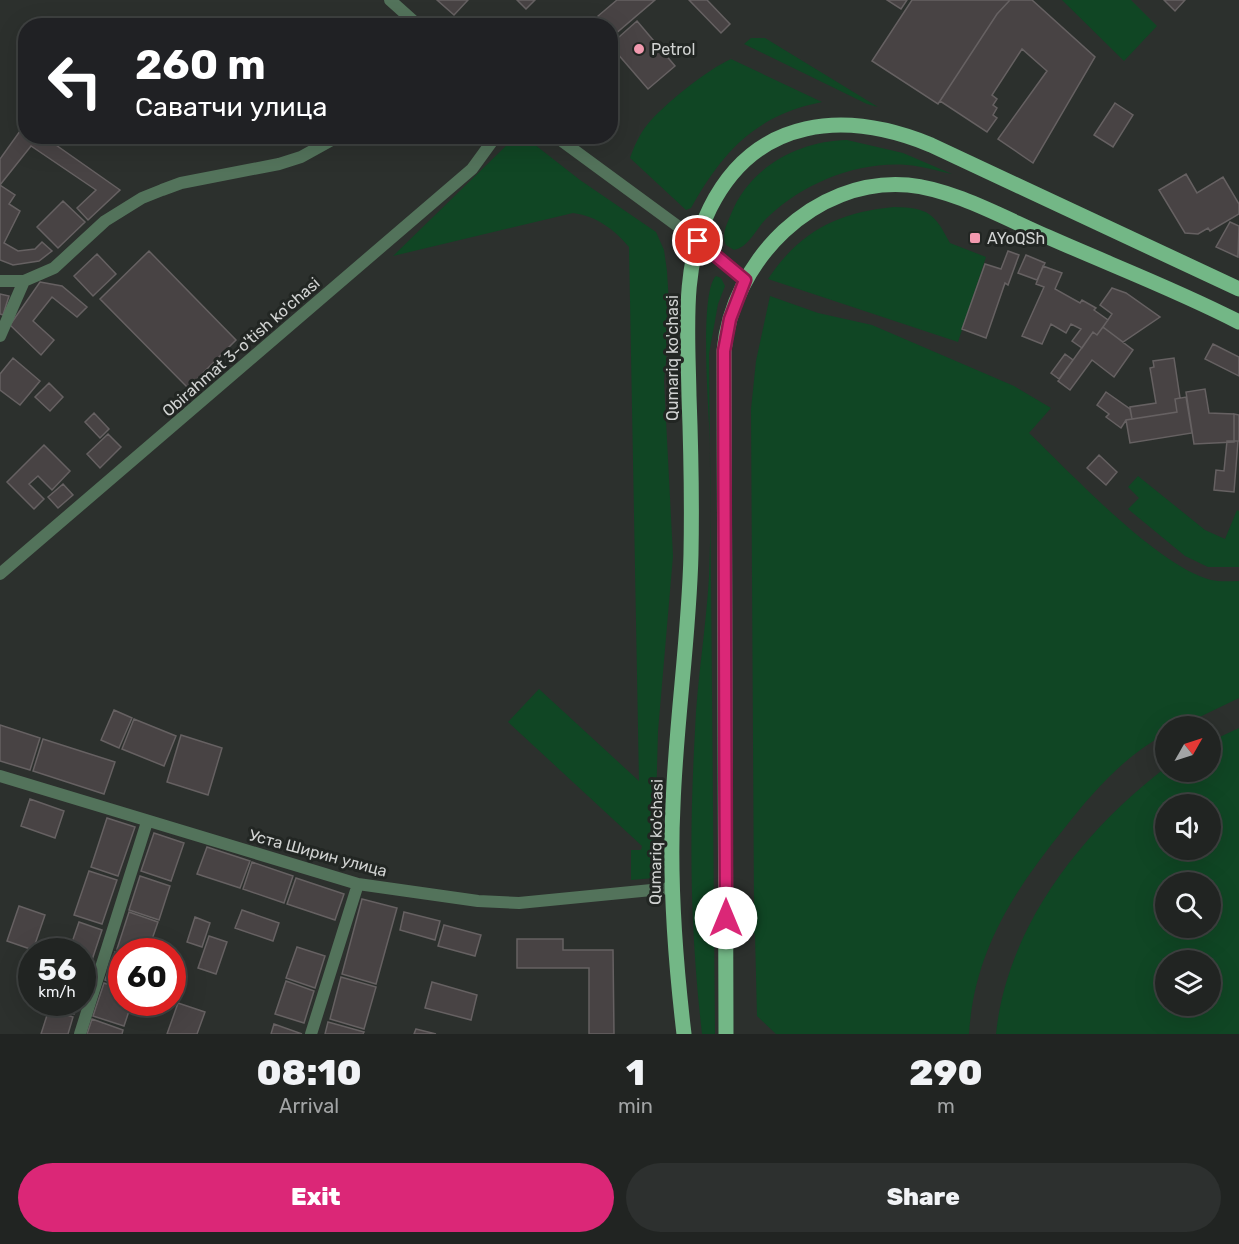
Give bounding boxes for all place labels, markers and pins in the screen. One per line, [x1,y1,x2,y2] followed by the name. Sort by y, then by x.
[651,40,695,59] place label: Petrol
[632,42,646,56] marker: Petrol
[672,215,723,266] pin
[987,229,1045,248] place label: AYoQSh
[968,231,982,245] marker: AYoQSh

